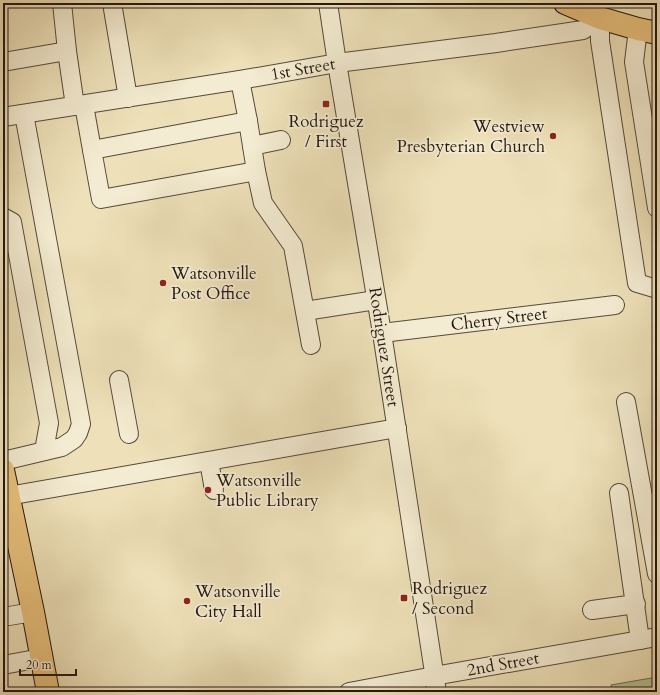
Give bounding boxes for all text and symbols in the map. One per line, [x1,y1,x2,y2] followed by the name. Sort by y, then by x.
[269,52,338,86] street label: 1st Street
[321,99,331,109] marker: Rodriguez / First
[288,110,364,153] place label: Rodriguez / First
[397,115,546,158] place label: Westview Presbyterian Church
[548,131,558,141] marker: Westview Presbyterian Church
[170,262,257,305] place label: Watsonville Post Office
[158,278,168,288] marker: Watsonville Post Office
[363,286,405,409] street label: Rodriguez Street
[450,302,549,336] street label: Cherry Street
[215,469,319,512] place label: Watsonville Public Library
[203,485,213,495] marker: Watsonville Public Library
[412,577,488,620] place label: Rodriguez / Second
[194,580,281,623] place label: Watsonville City Hall
[399,593,409,603] marker: Rodriguez / Second
[182,596,192,606] marker: Watsonville City Hall
[465,646,541,682] street label: 2nd Street
[20,651,76,677] scale bar
[26,657,53,673] text: 20 m

